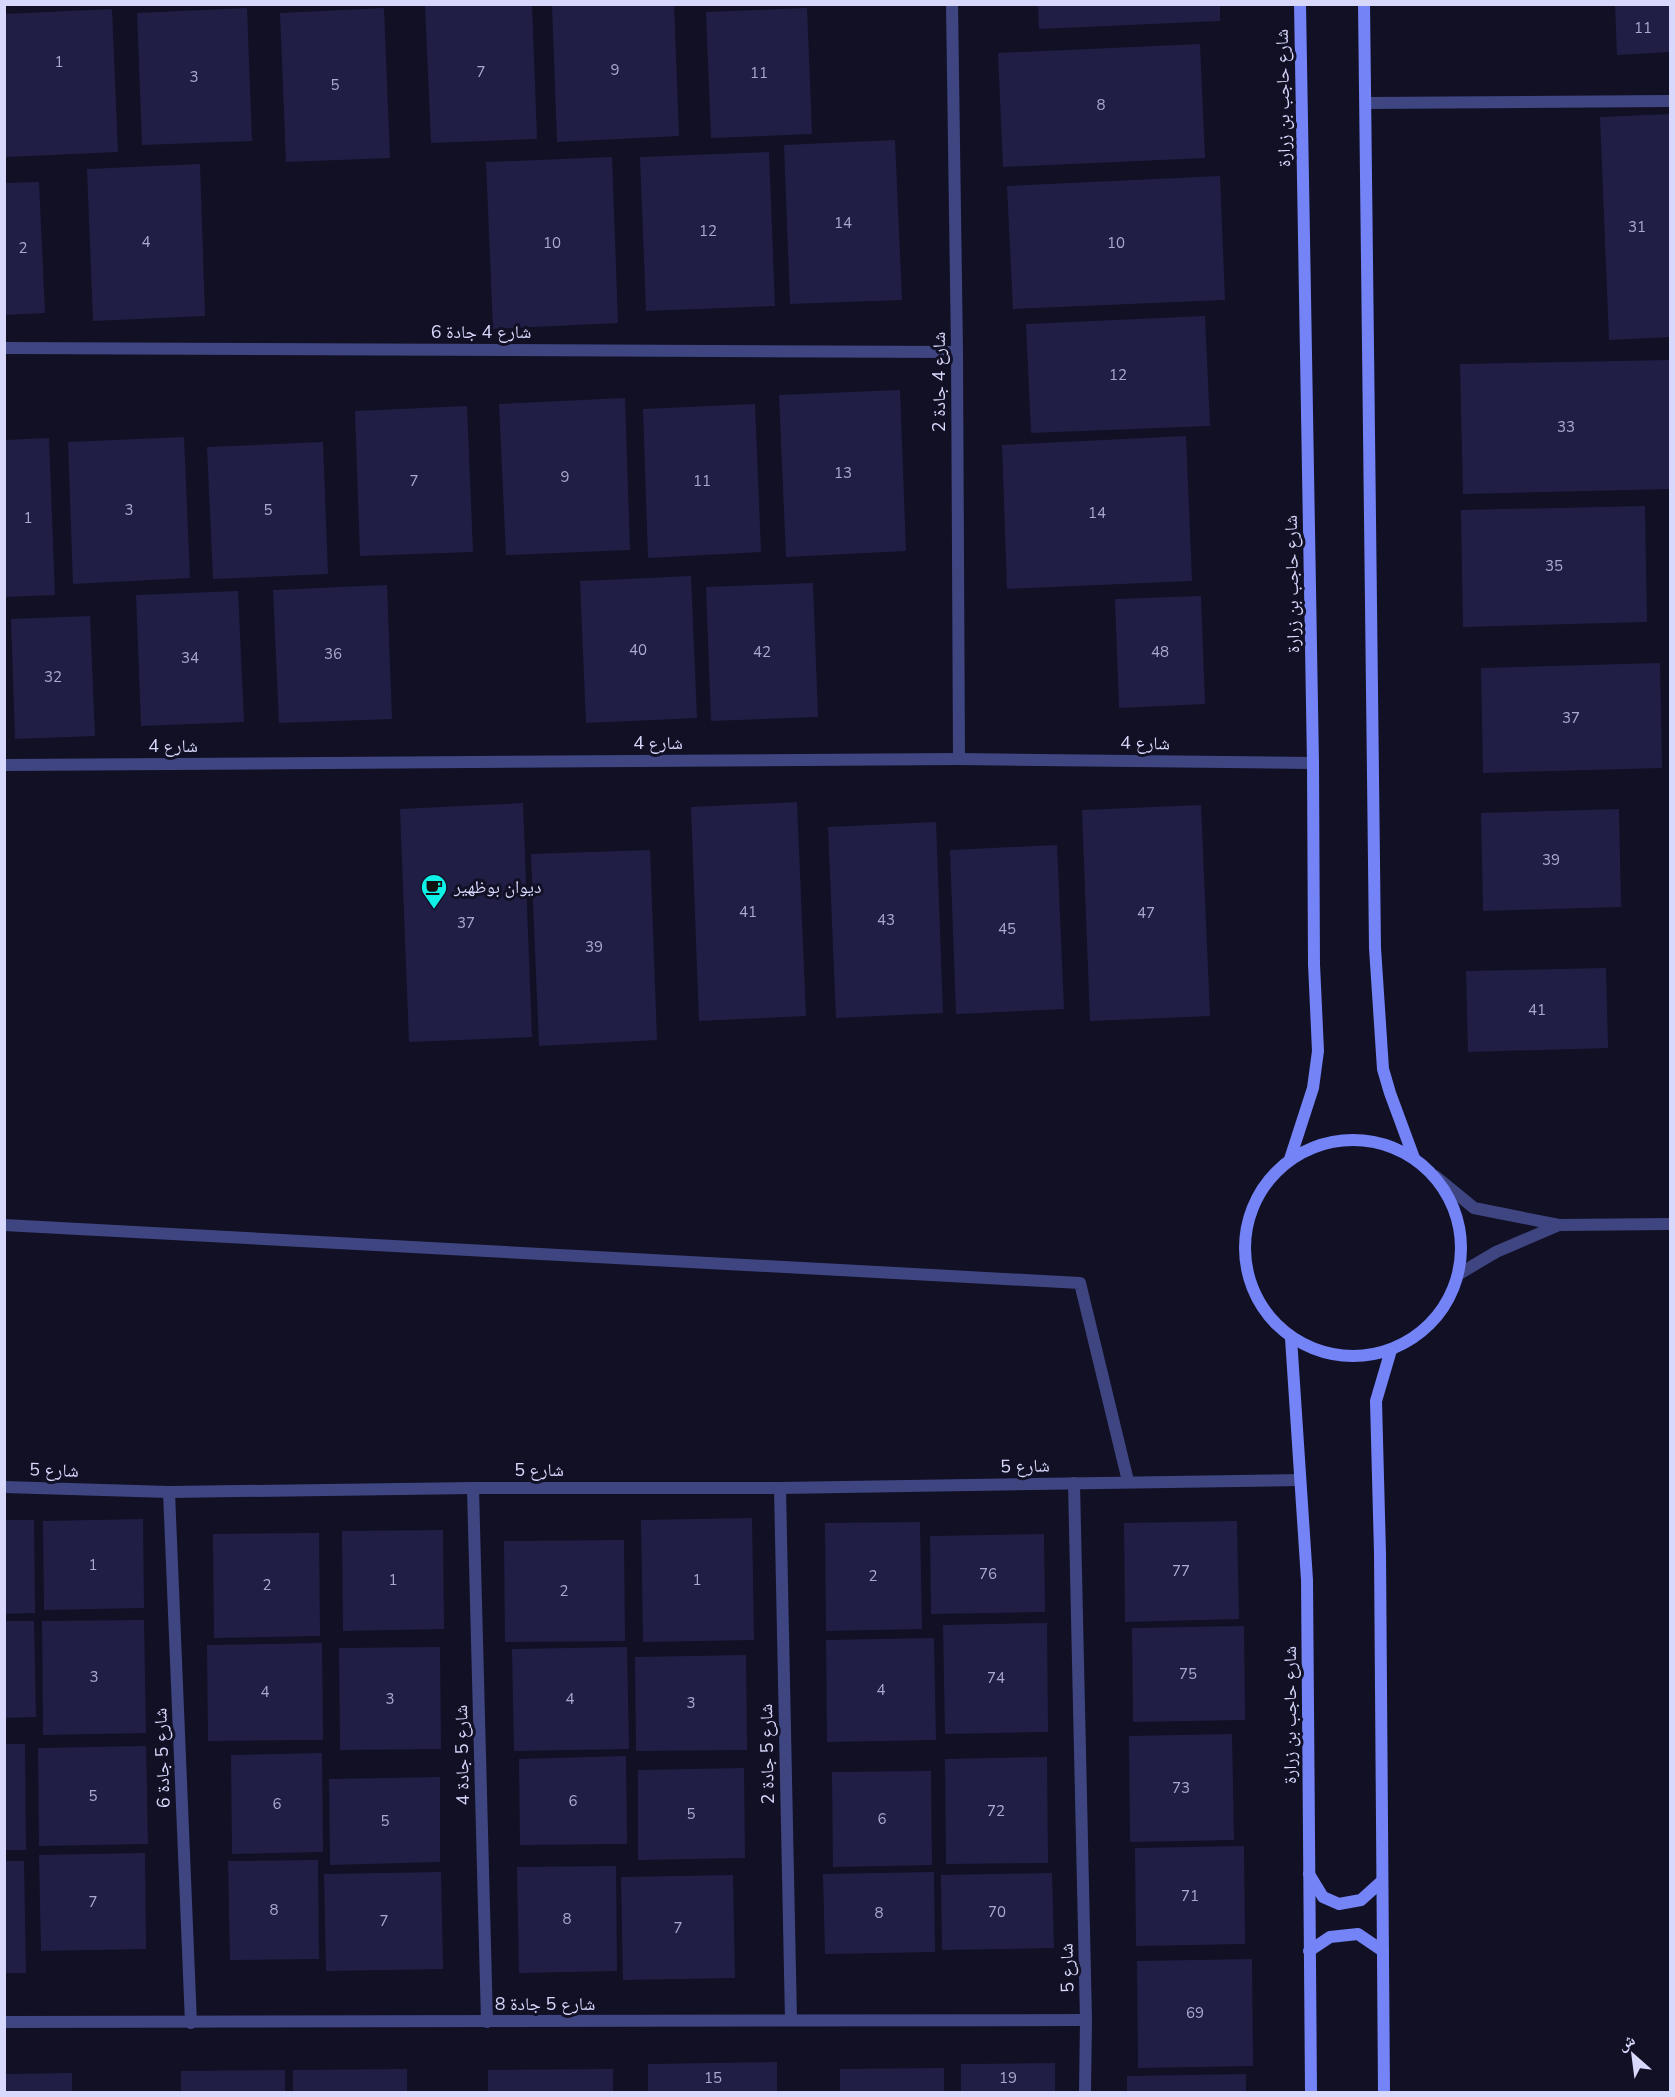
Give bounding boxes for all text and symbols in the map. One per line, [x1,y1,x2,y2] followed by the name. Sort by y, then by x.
[1634,18,1652,38] house number: 11
[1270,29,1296,167] street label: شارع حاجب بن زرارة
[54,52,64,72] house number: 1
[610,60,620,80] house number: 9
[476,62,486,82] house number: 7
[750,63,768,83] house number: 11
[189,67,199,87] house number: 3
[330,75,340,95] house number: 5
[1096,95,1106,115] house number: 8
[834,213,852,233] house number: 14
[1628,217,1646,237] house number: 31
[699,221,717,241] house number: 12
[141,232,151,252] house number: 4
[543,233,561,253] house number: 10
[1107,233,1125,253] house number: 10
[18,238,28,258] house number: 2
[431,320,531,344] street label: شارع 4 جادة 6
[927,332,951,432] street label: شارع 4 جادة 2
[1109,365,1127,385] house number: 12
[1557,417,1575,437] house number: 33
[834,463,852,483] house number: 13
[560,467,570,487] house number: 9
[409,471,419,491] house number: 7
[693,471,711,491] house number: 11
[124,500,134,520] house number: 3
[263,500,273,520] house number: 5
[1088,503,1106,523] house number: 14
[23,508,33,528] house number: 1
[1279,515,1305,653] street label: شارع حاجب بن زرارة
[1545,556,1563,576] house number: 35
[629,640,647,660] house number: 40
[753,642,771,662] house number: 42
[1151,642,1169,662] house number: 48
[324,644,342,664] house number: 36
[181,648,199,668] house number: 34
[44,667,62,687] house number: 32
[1562,708,1580,728] house number: 37
[633,731,683,755] street label: شارع 4
[1120,731,1170,755] street label: شارع 4
[148,734,198,758] street label: شارع 4
[1542,850,1560,870] house number: 39
[419,872,449,910] cafe icon: ديوان بوظهير
[453,875,541,899] place label: ديوان بوظهير
[739,902,757,922] house number: 41
[1137,903,1155,923] house number: 47
[877,910,895,930] house number: 43
[457,913,475,933] house number: 37
[998,919,1016,939] house number: 45
[585,937,603,957] house number: 39
[1528,1000,1546,1020] house number: 41
[1000,1454,1050,1478] street label: شارع 5
[29,1457,79,1483] street label: شارع 5
[514,1458,564,1482] street label: شارع 5
[88,1555,98,1575] house number: 1
[1172,1561,1190,1581] house number: 77
[979,1564,997,1584] house number: 76
[868,1566,878,1586] house number: 2
[388,1570,398,1590] house number: 1
[692,1570,702,1590] house number: 1
[262,1575,272,1595] house number: 2
[559,1581,569,1601] house number: 2
[1278,1646,1302,1784] street label: شارع حاجب بن زرارة
[1179,1664,1197,1684] house number: 75
[89,1667,99,1687] house number: 3
[987,1668,1005,1688] house number: 74
[876,1680,886,1700] house number: 4
[260,1682,270,1702] house number: 4
[385,1689,395,1709] house number: 3
[565,1689,575,1709] house number: 4
[686,1693,696,1713] house number: 3
[754,1704,780,1804] street label: شارع 5 جادة 2
[449,1705,475,1805] street label: شارع 5 جادة 4
[148,1707,176,1809] street label: شارع 5 جادة 6
[1172,1778,1190,1798] house number: 73
[88,1786,98,1806] house number: 5
[568,1791,578,1811] house number: 6
[272,1794,282,1814] house number: 6
[987,1801,1005,1821] house number: 72
[686,1804,696,1824] house number: 5
[877,1809,887,1829] house number: 6
[380,1811,390,1831] house number: 5
[1181,1886,1199,1906] house number: 71
[88,1892,98,1912] house number: 7
[269,1900,279,1920] house number: 8
[988,1902,1006,1922] house number: 70
[874,1903,884,1923] house number: 8
[562,1909,572,1929] house number: 8
[379,1911,389,1931] house number: 7
[673,1918,683,1938] house number: 7
[1055,1943,1079,1993] street label: شارع 5
[495,1992,595,2016] street label: شارع 5 جادة 8
[1186,2003,1204,2023] house number: 69
[1603,2025,1663,2085] north arrow
[1614,2029,1639,2056] text: ش
[704,2068,722,2088] house number: 15
[999,2068,1017,2088] house number: 19

